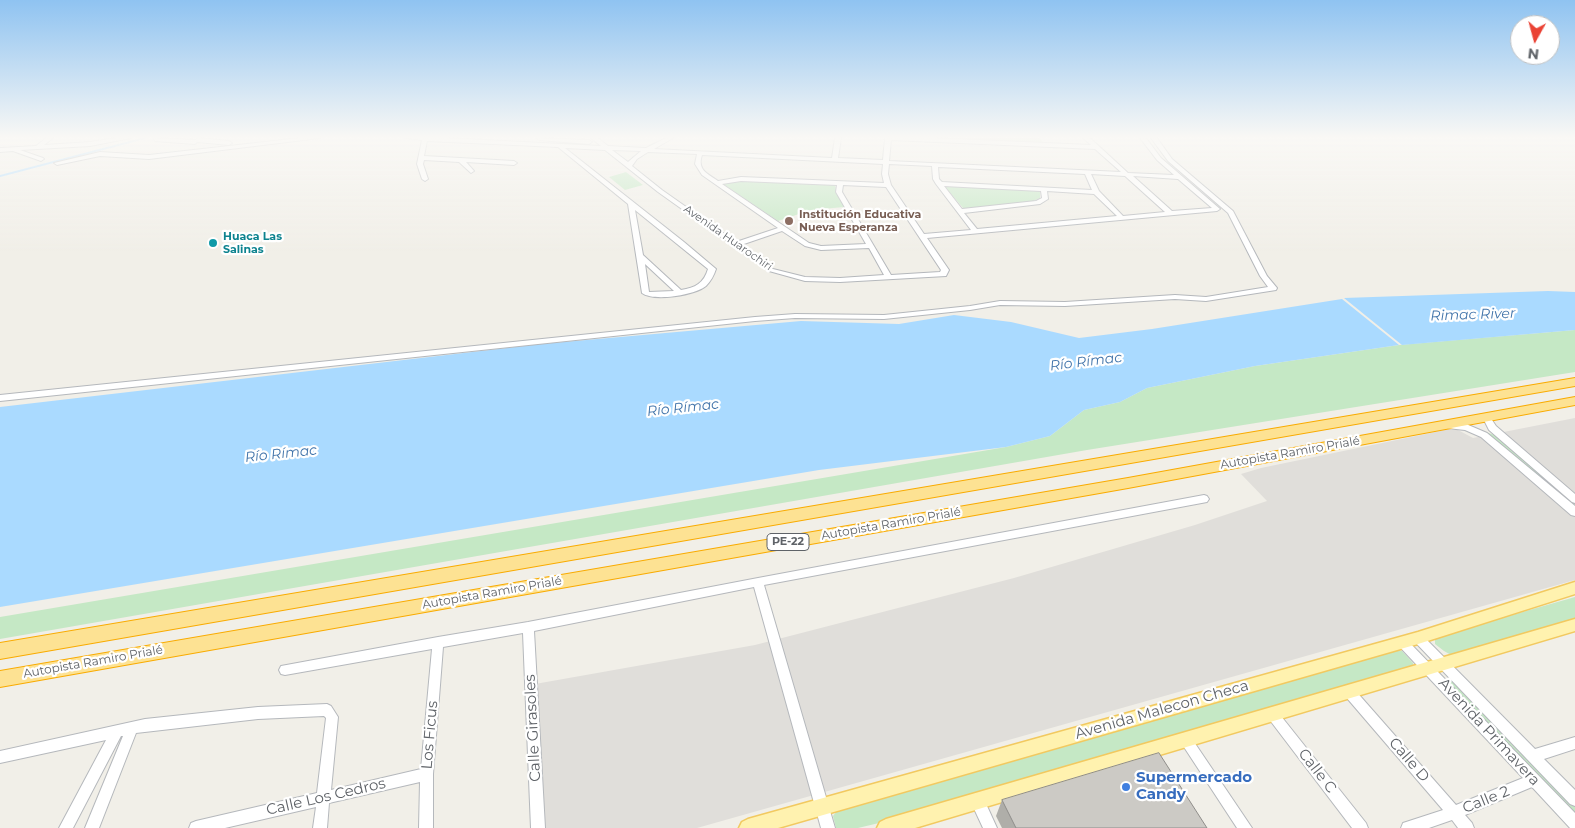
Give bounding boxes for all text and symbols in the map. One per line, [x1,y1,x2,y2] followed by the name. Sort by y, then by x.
[1510,15,1560,65] north arrow
[1527,44,1540,64] text: N
[681,202,775,274] street label: Avenida Huarochiri
[799,208,921,234] place label: Institución Educativa Nueva Esperanza
[783,215,795,227] marker: Institución Educativa Nueva Esperanza
[223,230,282,256] place label: Huaca Las Salinas
[207,237,219,249] marker: Huaca Las Salinas
[1430,305,1516,325] water label: Rimac River
[1049,349,1123,375] water label: Río Rímac
[646,396,720,420] water label: Río Rímac
[1219,434,1361,472] street label: Autopista Ramiro Prialé
[244,442,318,466] water label: Río Rímac
[820,505,962,543] street label: Autopista Ramiro Prialé
[767,534,809,550] road number: PE-22
[421,574,563,612] street label: Autopista Ramiro Prialé
[22,643,164,681] street label: Autopista Ramiro Prialé
[521,674,545,782] street label: Calle Girasoles
[1434,674,1544,790] street label: Avenida Primavera
[1073,677,1251,743] street label: Avenida Malecon Checa
[418,700,442,770] street label: Los Ficus
[1385,734,1433,786] street label: Calle D
[1294,745,1340,797] street label: Calle C
[1136,769,1252,804] place label: Supermercado Candy
[265,775,387,819] street label: Calle Los Cedros
[1120,781,1132,793] marker: Supermercado Candy
[1460,782,1512,818] street label: Calle 2

